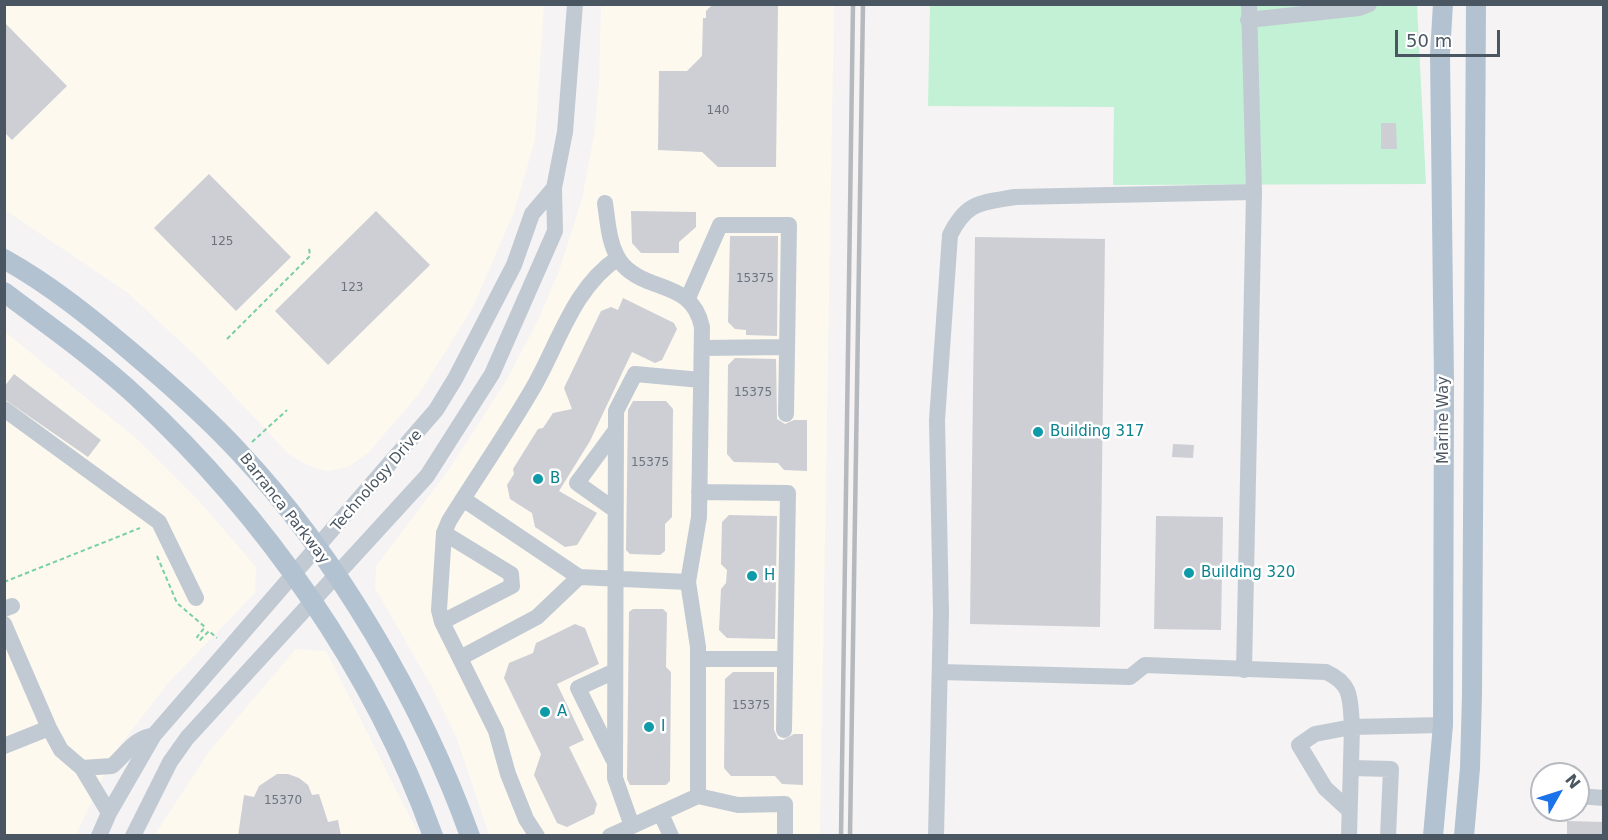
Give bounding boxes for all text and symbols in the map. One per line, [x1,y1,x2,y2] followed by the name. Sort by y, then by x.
[1398,18,1503,56] scale bar
[1406,30,1452,51] text: 50 m
[707,104,729,118] house number: 140
[211,235,233,249] house number: 125
[736,272,774,286] house number: 15375
[341,281,363,295] house number: 123
[1435,376,1453,464] street label: Marine Way
[734,386,772,400] house number: 15375
[1050,423,1144,441] place label: Building 317
[1031,425,1045,439] marker: Building 317
[328,426,426,536] street label: Technology Drive
[235,450,333,568] street label: Barranca Parkway
[631,456,669,470] house number: 15375
[550,470,560,488] place label: B
[531,472,545,486] marker: B
[1201,564,1295,582] place label: Building 320
[1182,566,1196,580] marker: Building 320
[764,567,775,585] place label: H
[745,569,759,583] marker: H
[732,699,770,713] house number: 15375
[557,703,567,721] place label: A
[538,705,552,719] marker: A
[661,718,665,736] place label: I
[642,720,656,734] marker: I
[1530,762,1590,822] north arrow
[1561,770,1584,793] text: N
[264,794,302,808] house number: 15370

